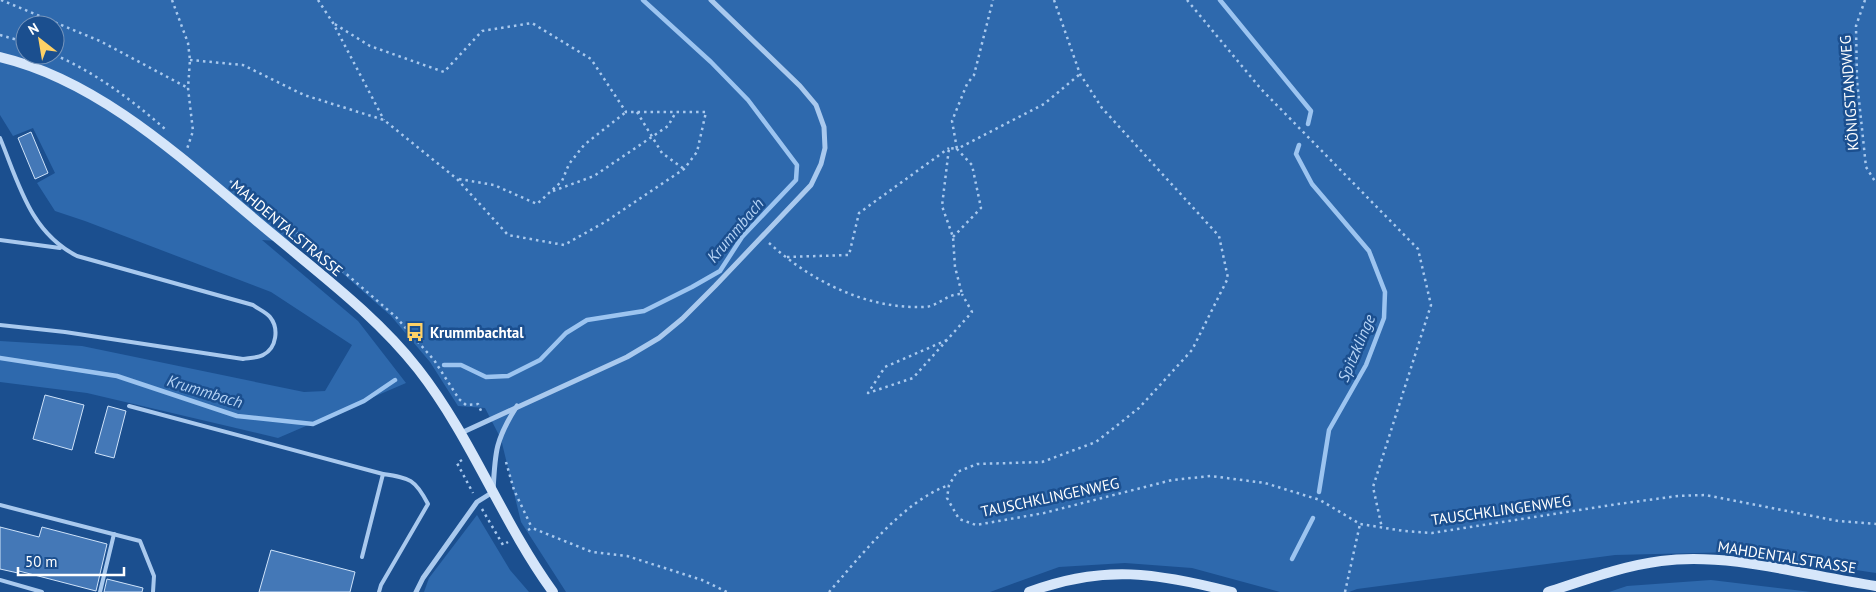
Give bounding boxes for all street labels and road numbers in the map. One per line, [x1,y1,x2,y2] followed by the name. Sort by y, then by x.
[1835,35,1863,151] street label: KÖNIGSTANDWEG
[227,176,347,280] street label: MAHDENTALSTRASSE
[979,473,1121,521] street label: TAUSCHKLINGENWEG
[1430,491,1572,529] street label: TAUSCHKLINGENWEG
[1716,537,1858,577] street label: MAHDENTALSTRASSE

